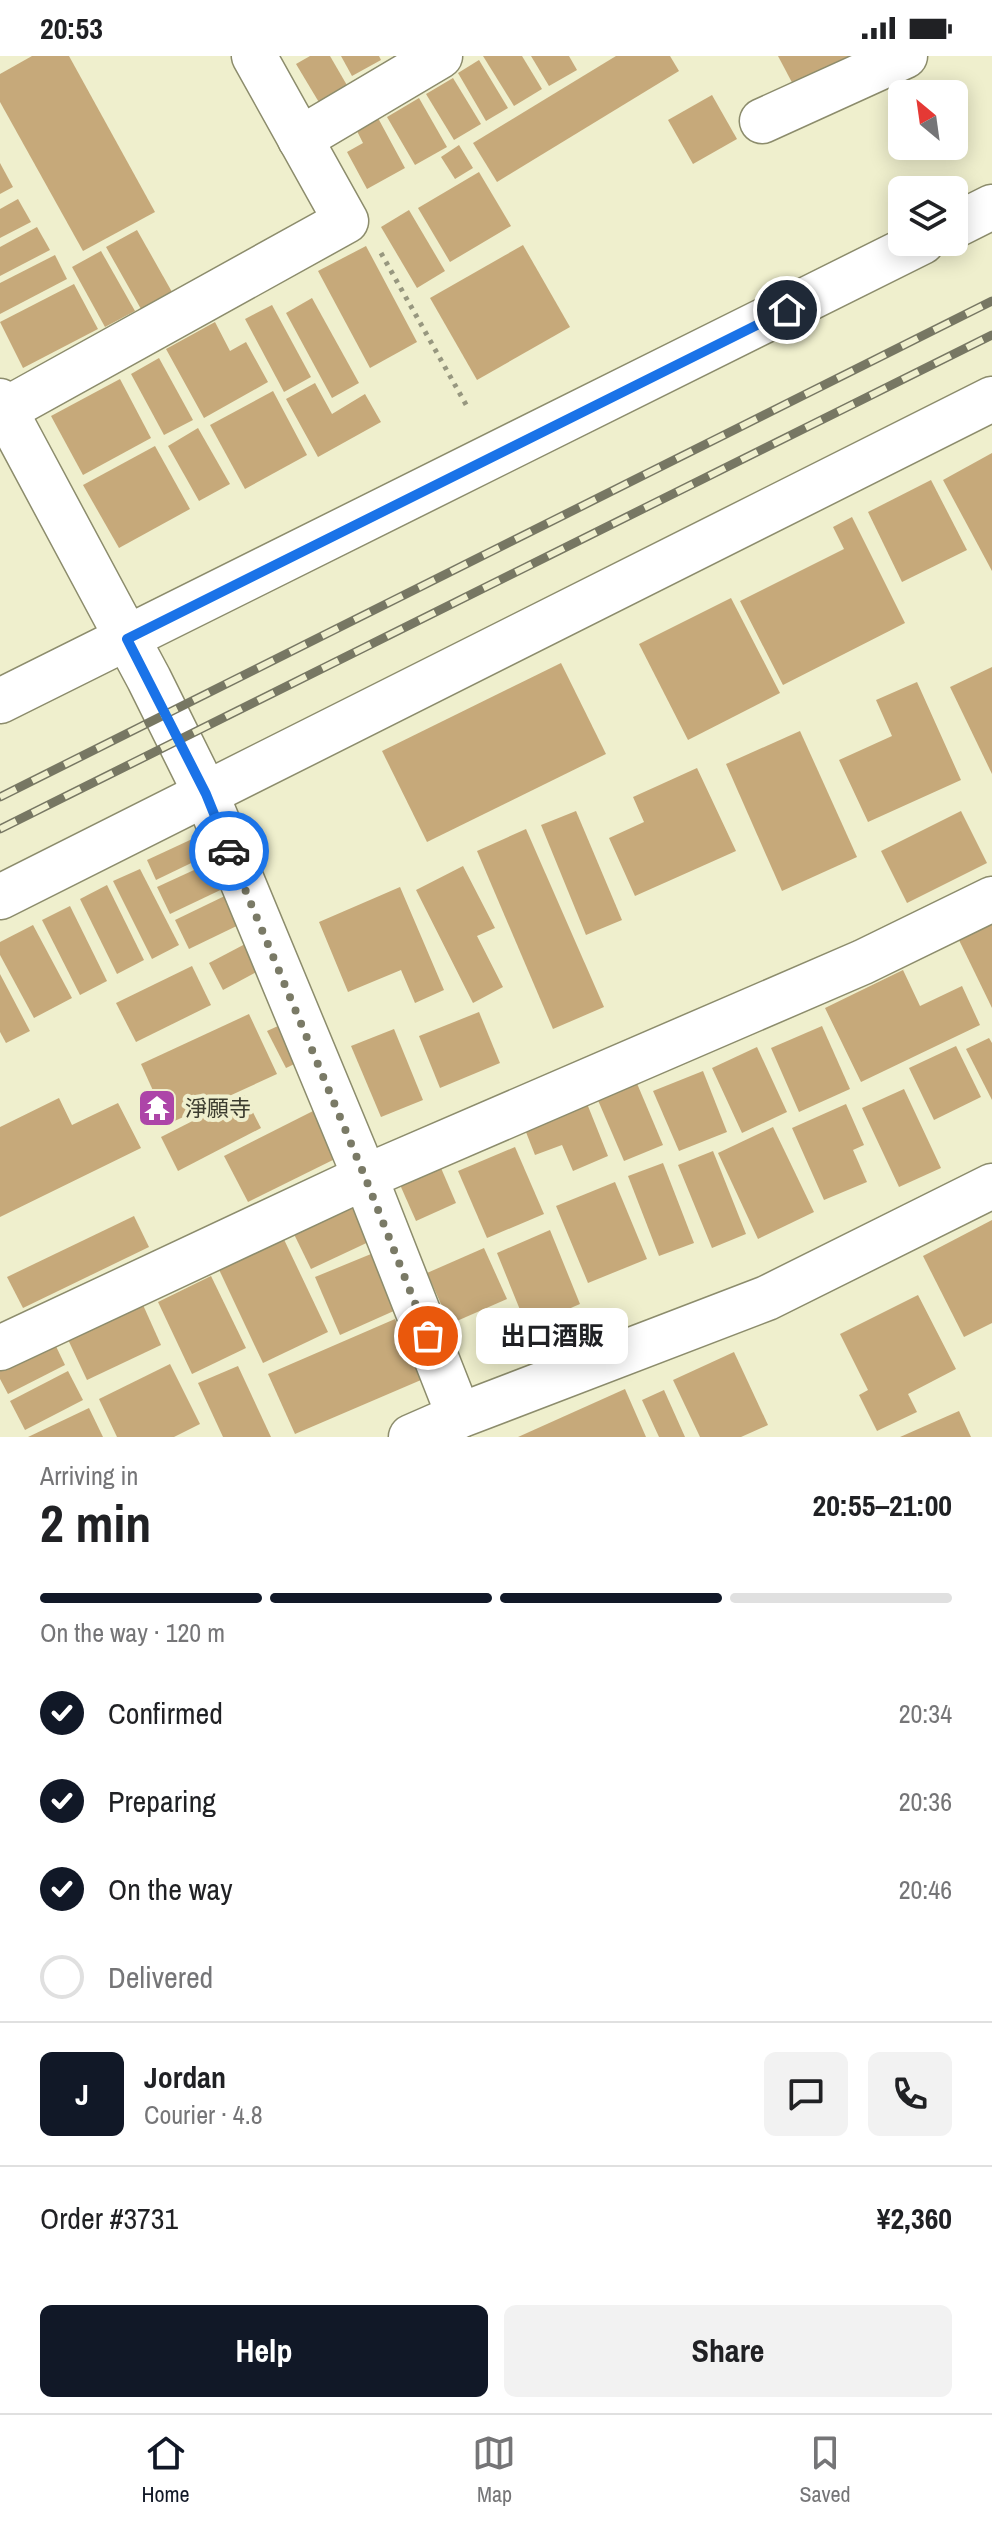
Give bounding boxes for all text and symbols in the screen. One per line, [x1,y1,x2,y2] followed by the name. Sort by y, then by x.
[40,8,103,48] text: 20:53
[888,80,968,160] north arrow
[888,80,968,256] map controls
[888,176,968,256] button: layers
[753,276,821,344] pin
[765,288,809,332] icon: home
[189,811,269,891] courier
[207,829,251,873] icon: car
[136,1087,178,1129] temple icon: 淨願寺
[185,1093,251,1123] place label: 淨願寺
[394,1302,462,1370] pin
[476,1308,628,1364] callout: 出口酒販
[406,1314,450,1358] icon: bag
[500,1318,604,1353] text: 出口酒販
[40,1458,138,1493] text: Arriving in
[813,1485,952,1525] text: 20:55–21:00
[40,1488,151,1558] text: 2 min
[40,1615,225,1650] text: On the way · 120 m
[40,1691,84,1735] icon: check
[108,1693,223,1733] text: Confirmed
[899,1696,952,1731] text: 20:34
[40,1779,84,1823] icon: check
[108,1781,216,1821] text: Preparing
[899,1784,952,1819] text: 20:36
[40,1867,84,1911] icon: check
[108,1869,232,1909] text: On the way
[899,1872,952,1907] text: 20:46
[108,1957,213,1997] text: Delivered
[764,2052,848,2136] button: chat
[868,2052,952,2136] button: phone
[144,2057,226,2097] text: Jordan
[75,2074,89,2114] text: J
[144,2097,263,2132] text: Courier · 4.8
[40,2198,178,2238] text: Order #3731
[877,2198,952,2238] text: ¥2,360
[40,2305,488,2397] button: Help
[504,2305,952,2397] button: Share
[141,2431,190,2509] tab: Home
[472,2431,516,2509] tab: Map
[799,2431,851,2509] tab: Saved

